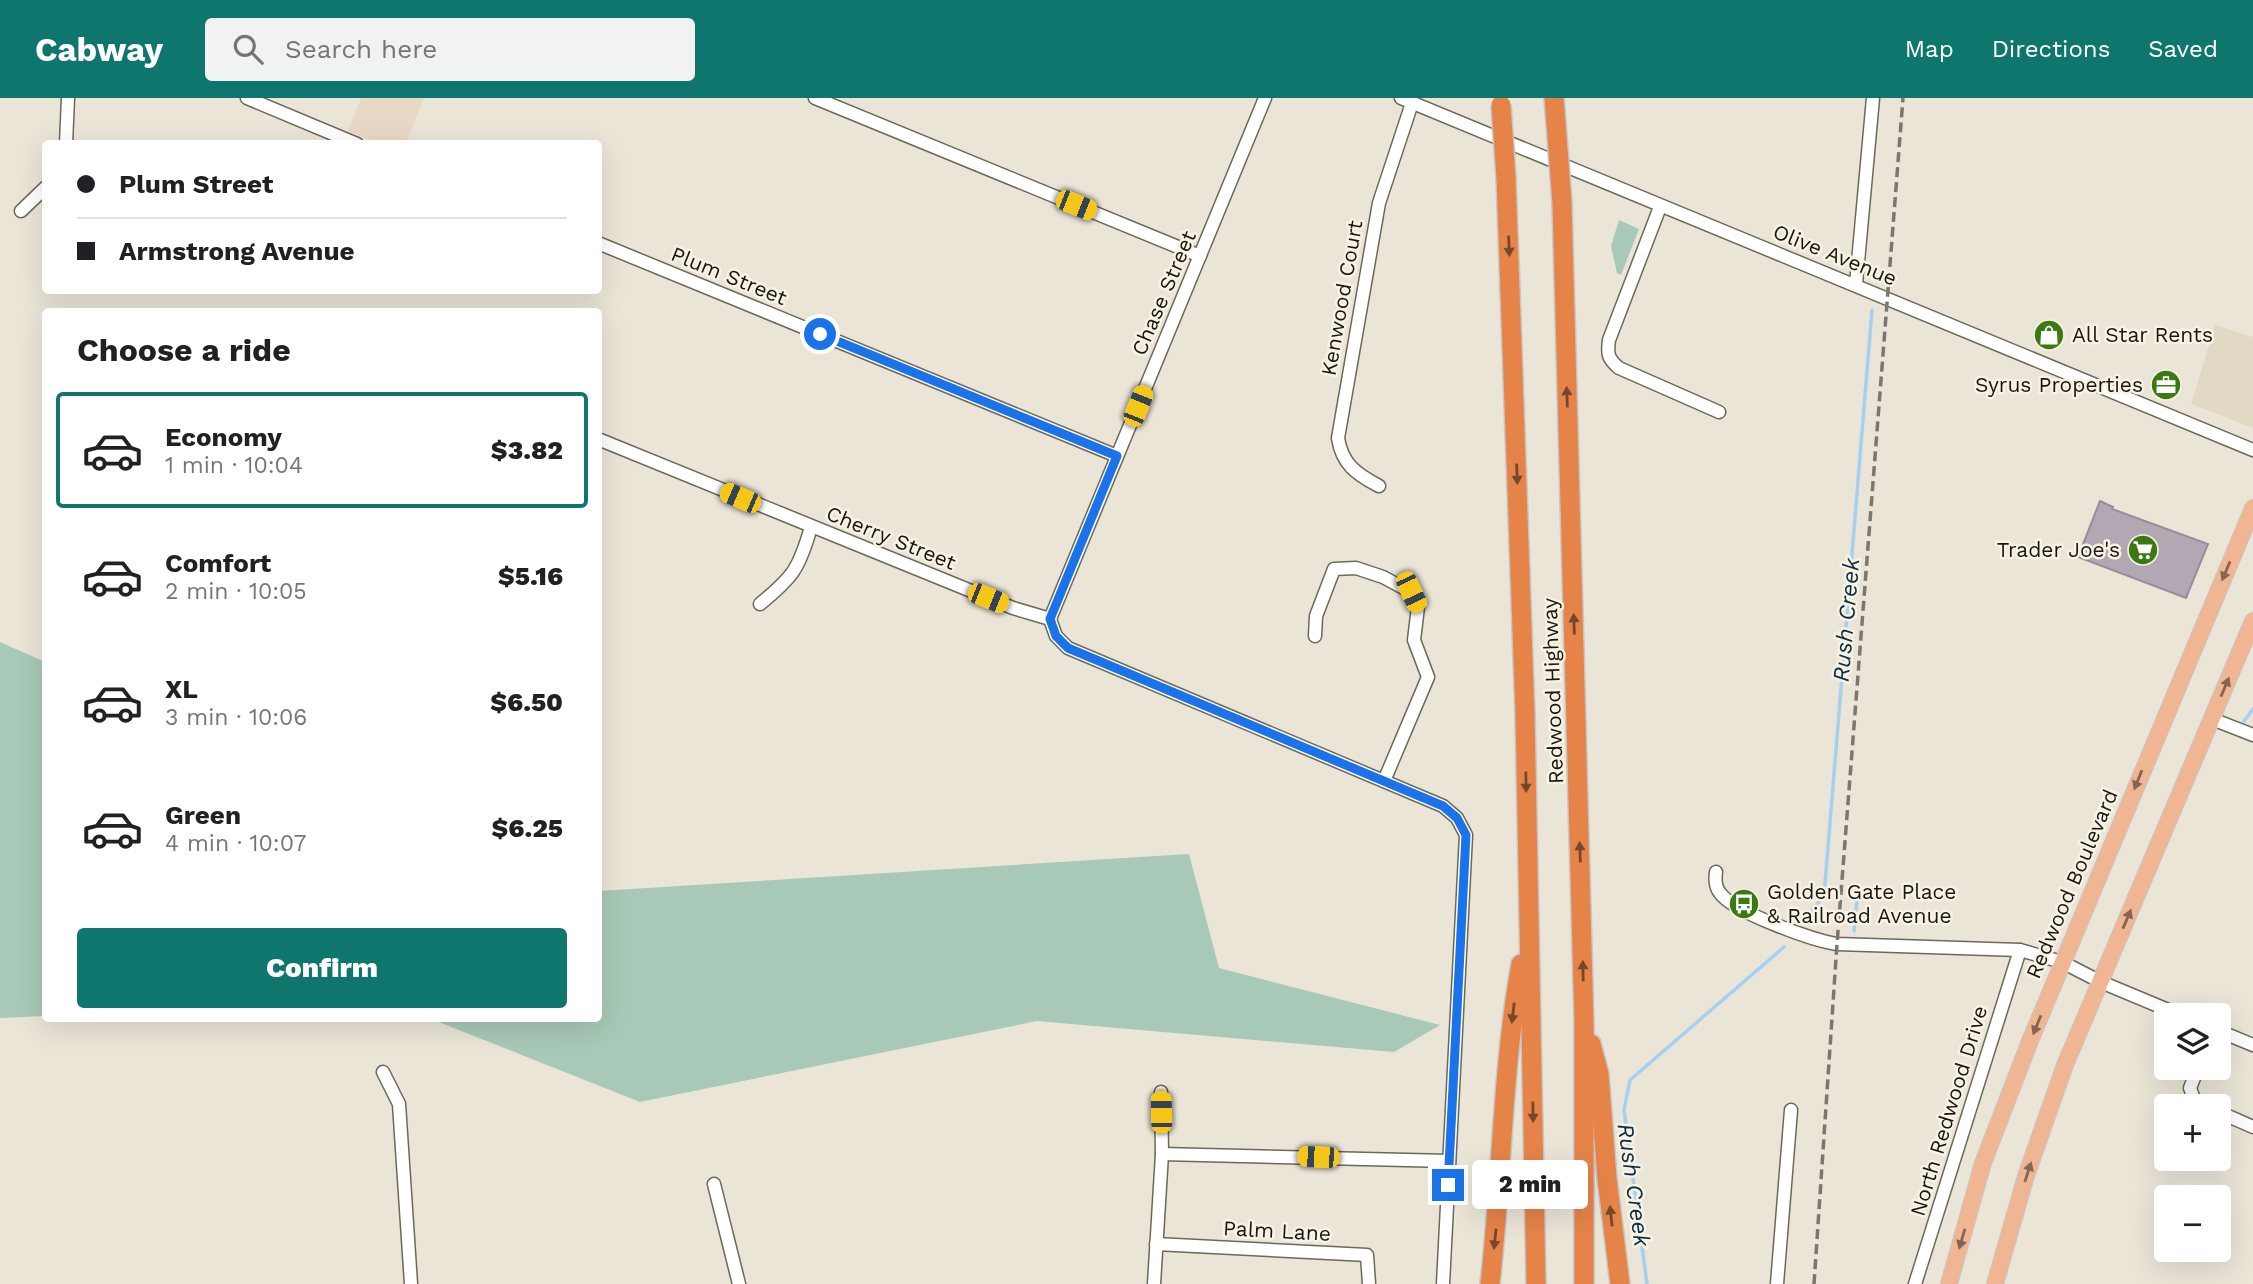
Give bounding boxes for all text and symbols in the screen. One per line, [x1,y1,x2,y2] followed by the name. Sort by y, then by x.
[205,18,695,81] search box
[35,30,163,69] text: Cabway
[229,30,267,68] icon: search
[285,34,437,64] text: Search here
[1905,35,1954,63] text: Map
[1992,35,2110,63] text: Directions
[2148,35,2218,63] text: Saved
[119,169,273,199] text: Plum Street
[1053,187,1100,223] car
[1316,218,1368,378] street label: Kenwood Court
[1770,218,1901,291] street label: Olive Avenue
[1126,227,1201,359] street label: Chase Street
[119,236,355,266] text: Armstrong Avenue
[1503,236,1514,258] one-way arrow
[668,241,791,310] street label: Plum Street
[804,318,836,350] route start
[2032,318,2066,352] shop icon: All Star Rents
[2072,322,2213,347] place label: All Star Rents
[77,331,291,369] text: Choose a ride
[2149,368,2183,402] office icon: Syrus Properties
[1975,372,2143,397] place label: Syrus Properties
[1121,383,1156,429] car
[1562,386,1573,408] one-way arrow
[81,419,144,482] icon: car
[165,422,282,452] text: Economy
[491,435,563,465] text: $3.82
[165,452,303,479] text: 1 min · 10:04
[1512,463,1523,485] one-way arrow
[717,480,764,516] car
[823,500,960,575] street label: Cherry Street
[2126,533,2160,567] supermarket icon: Trader Joe's
[1997,537,2120,562] place label: Trader Joe's
[81,545,144,608] icon: car
[165,548,271,578] text: Comfort
[1828,556,1865,683] water label: Rush Creek
[2220,560,2231,581] one-way arrow
[498,561,563,591] text: $5.16
[1393,569,1430,615] car
[165,578,307,605] text: 2 min · 10:05
[965,580,1012,616] car
[1537,597,1568,784] street label: Redwood Highway
[1568,613,1579,635] one-way arrow
[81,671,144,734] icon: car
[165,674,198,704] text: XL
[2220,677,2231,698] one-way arrow
[490,687,563,717] text: $6.50
[165,704,307,731] text: 3 min · 10:06
[2132,770,2143,791] one-way arrow
[1521,771,1532,793] one-way arrow
[2020,785,2123,982] street label: Redwood Boulevard
[81,797,144,860] icon: car
[165,800,241,830] text: Green
[492,813,563,843] text: $6.25
[165,830,306,857] text: 4 min · 10:07
[1574,841,1586,863] one-way arrow
[1767,879,1956,928] place label: Golden Gate Place & Railroad Avenue
[1727,887,1761,921] bus stop icon: Golden Gate Place & Railroad Avenue
[2122,909,2133,930] one-way arrow
[77,928,567,1008] button: Confirm
[1578,960,1589,982] one-way arrow
[1507,1002,1518,1024] one-way arrow
[1905,1003,1992,1219] street label: North Redwood Drive
[2154,1003,2231,1262] map controls
[2154,1003,2231,1080] button: layers
[2031,1015,2042,1036] one-way arrow
[1151,1091,1172,1133] car
[2154,1094,2231,1171] button: +
[1527,1101,1539,1123] one-way arrow
[1611,1122,1656,1250] water label: Rush Creek
[1297,1146,1340,1168] car
[1472,1160,1588,1210] callout: 2 min
[2023,1161,2034,1182] one-way arrow
[1432,1169,1464,1201] route end
[1499,1171,1561,1198] text: 2 min
[2154,1185,2231,1262] button: −
[1606,1205,1617,1227] one-way arrow
[1223,1215,1332,1246] street label: Palm Lane
[1489,1228,1500,1250] one-way arrow
[1956,1229,1967,1251] one-way arrow

